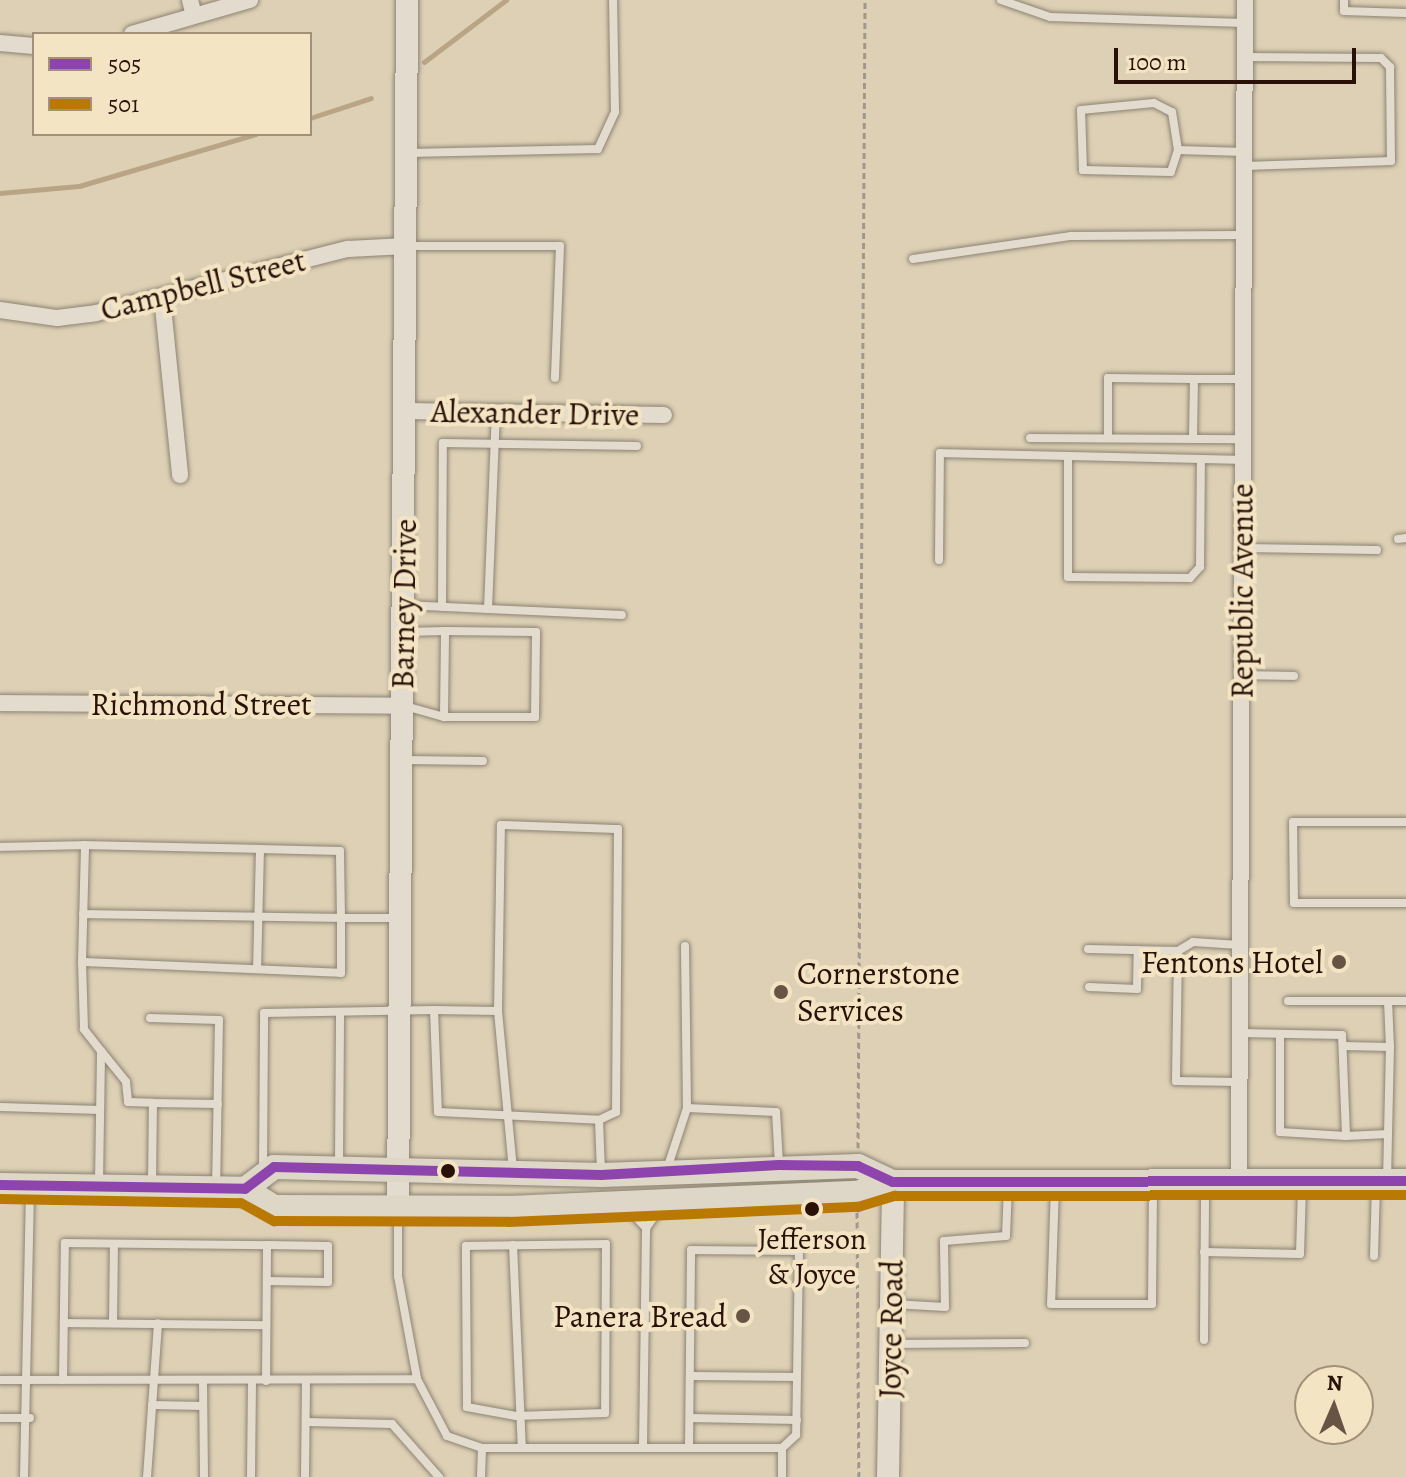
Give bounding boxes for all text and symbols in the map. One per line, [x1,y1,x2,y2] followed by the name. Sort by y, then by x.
[32,32,312,136] legend
[1118,32,1360,82] scale bar
[1128,46,1187,78] text: 100 m
[108,48,141,80] text: 505
[108,88,139,120] text: 501
[97,241,309,329] street label: Campbell Street
[430,392,640,434] street label: Alexander Drive
[1223,483,1261,699] street label: Republic Avenue
[383,518,425,690] street label: Barney Drive
[90,685,312,723] street label: Richmond Street
[1141,943,1323,981] place label: Fentons Hotel
[1330,953,1348,971] marker: Fentons Hotel
[797,955,960,1030] place label: Cornerstone Services
[772,983,790,1001] marker: Cornerstone Services
[440,1163,456,1179] unlabelled marker
[804,1201,820,1217] marker: Jefferson & Joyce
[758,1221,866,1292] place label: Jefferson & Joyce
[871,1259,911,1399] street label: Joyce Road
[553,1297,727,1335] place label: Panera Bread
[734,1307,752,1325] marker: Panera Bread
[1294,1365,1374,1445] north arrow
[1326,1368,1343,1398] text: N

